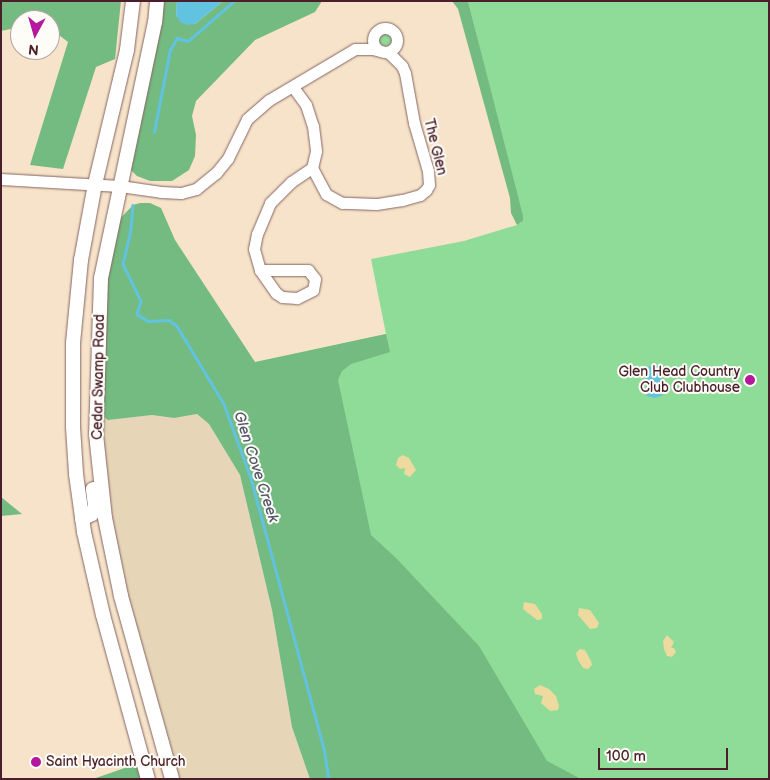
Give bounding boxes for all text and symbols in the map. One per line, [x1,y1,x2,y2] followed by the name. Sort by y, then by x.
[10,10,60,60] north arrow
[27,40,40,58] text: N
[420,117,450,177] street label: The Glen
[90,314,108,440] street label: Cedar Swamp Road
[618,364,740,397] place label: Glen Head Country Club Clubhouse
[744,374,756,386] marker: Glen Head Country Club Clubhouse
[230,409,282,525] water label: Glen Cove Creek
[600,738,730,770] scale bar
[606,747,646,766] text: 100 m
[46,754,186,770] place label: Saint Hyacinth Church
[30,756,42,768] marker: Saint Hyacinth Church

